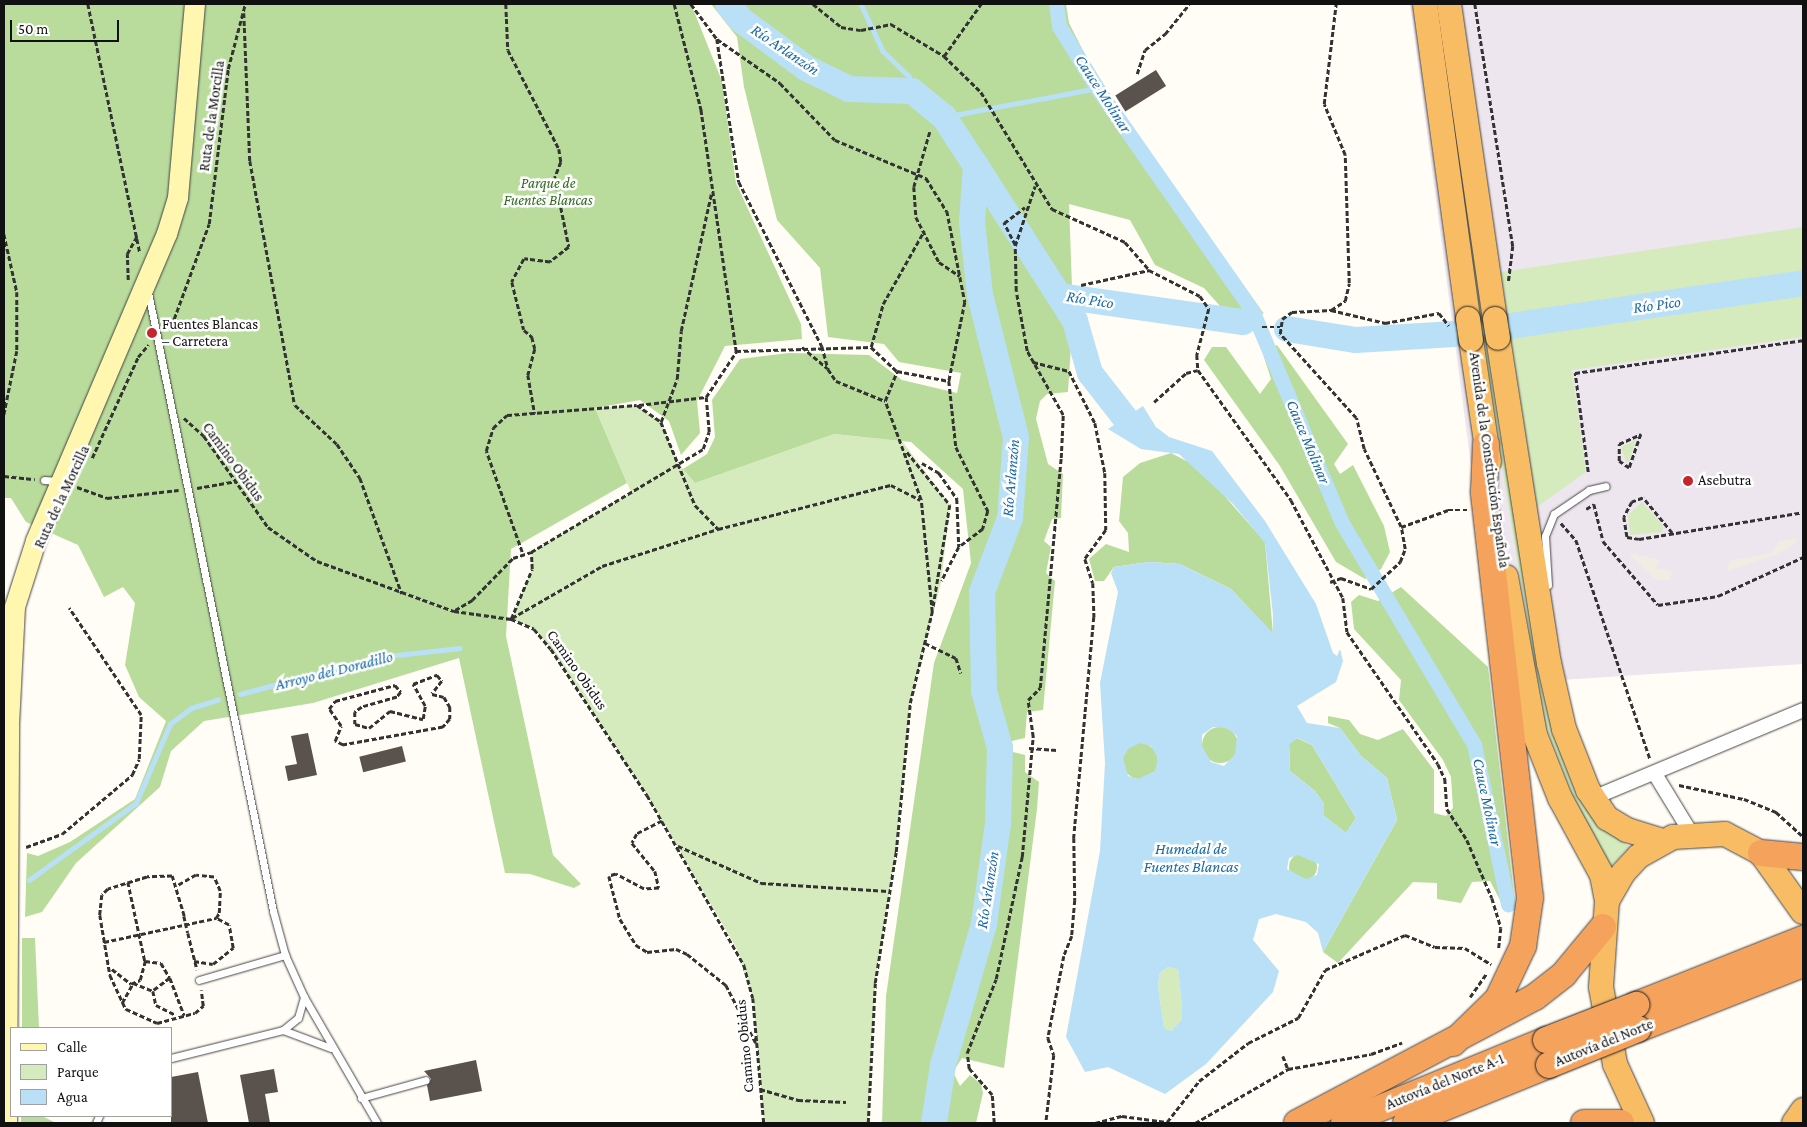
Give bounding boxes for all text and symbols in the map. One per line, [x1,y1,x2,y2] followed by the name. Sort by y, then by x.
[12,10,121,42] scale bar
[747,20,823,80] water label: Río Arlanzón
[18,21,48,37] text: 50 m
[1071,51,1135,137] water label: Cauce Molinar
[195,59,229,173] street label: Ruta de la Morcilla
[503,174,593,209] park label: Parque de Fuentes Blancas
[1065,287,1115,313] water label: Río Pico
[1632,292,1682,318] water label: Río Pico
[162,315,258,350] place label: Fuentes Blancas – Carretera
[146,327,158,339] marker: Fuentes Blancas – Carretera
[1465,351,1513,569] street label: Avenida de la Constitución Española
[1282,397,1334,487] water label: Cauce Molinar
[198,419,268,505] street label: Camino Obidus
[998,438,1024,518] water label: Río Arlanzón
[30,443,94,551] street label: Ruta de la Morcilla
[1698,472,1752,490] place label: Asebutra
[1682,475,1694,487] marker: Asebutra
[543,627,611,713] street label: Camino Obidus
[273,647,395,695] water label: Arroyo del Doradillo
[1468,756,1506,848] water label: Cauce Molinar
[1144,839,1238,877] water label: Humedal de Fuentes Blancas
[972,850,1004,930] water label: Río Arlanzón
[732,999,758,1093] street label: Camino Obidus
[1552,1015,1656,1071] street label: Autovía del Norte
[10,1027,172,1117] legend
[57,1039,87,1055] text: Calle
[1383,1050,1507,1114] street label: Autovía del Norte A-1
[57,1064,98,1080] text: Parque
[57,1089,88,1105] text: Agua

